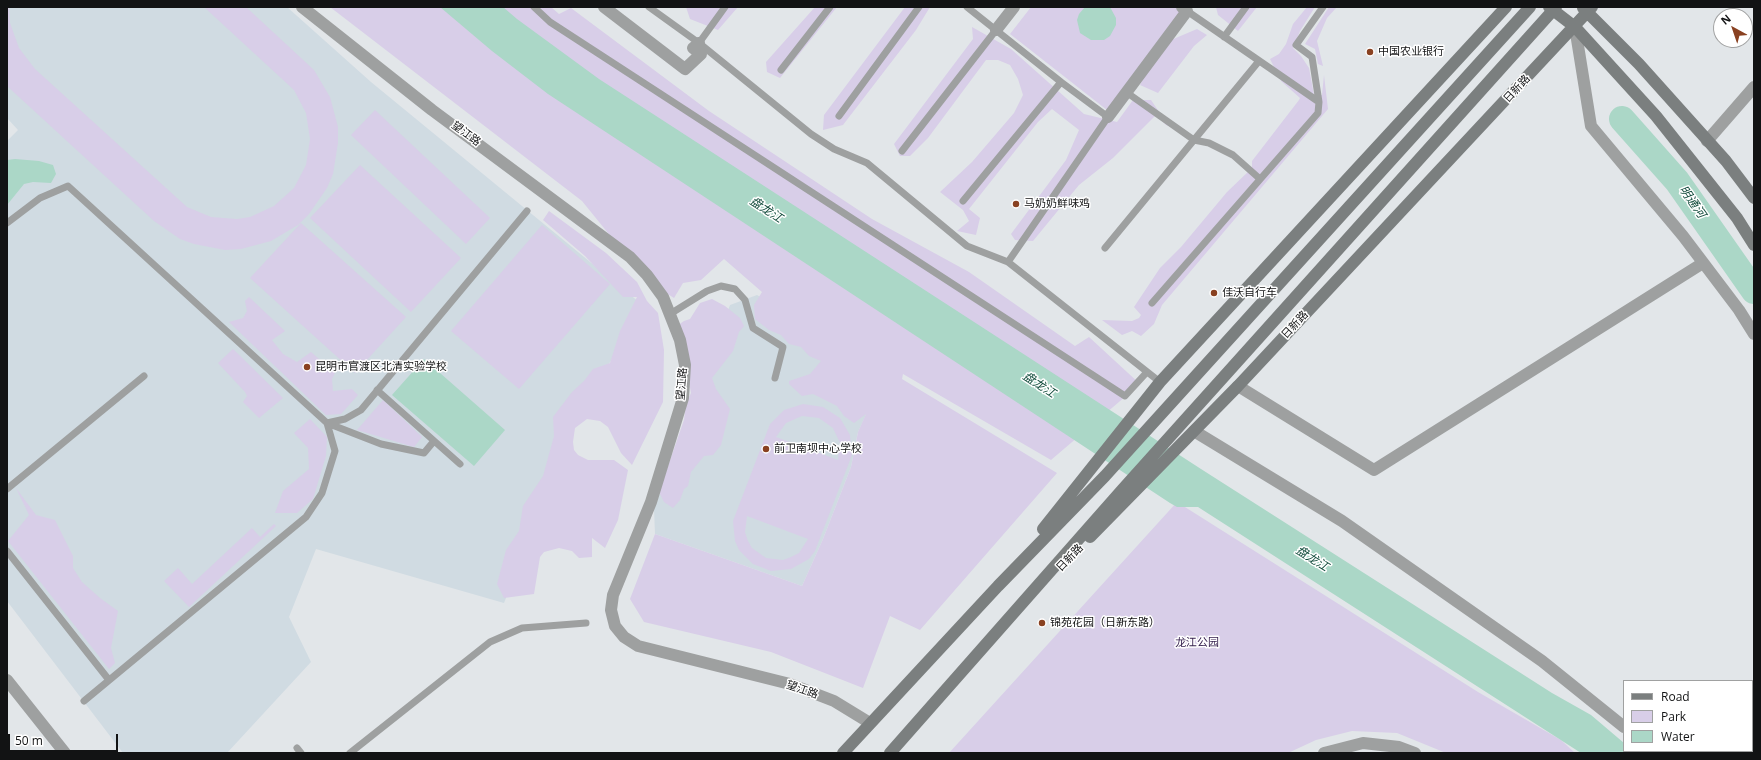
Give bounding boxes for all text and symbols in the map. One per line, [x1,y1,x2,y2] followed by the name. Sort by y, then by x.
[1713,8,1753,48] north arrow
[1717,11,1734,28] text: N
[1378,45,1444,59] place label: 中国农业银行
[1365,47,1375,57] marker: 中国农业银行
[1501,72,1533,106] street label: 日新路
[449,119,483,149] street label: 望江路
[1676,183,1708,221] water label: 明通河
[747,194,785,226] water label: 盘龙江
[1024,197,1090,211] place label: 马奶奶鲜味鸡
[1011,199,1021,209] marker: 马奶奶鲜味鸡
[1222,286,1277,300] place label: 佳沃自行车
[1209,288,1219,298] marker: 佳沃自行车
[1279,308,1311,342] street label: 日新路
[315,360,447,374] place label: 昆明市官渡区北清实验学校
[302,362,312,372] marker: 昆明市官渡区北清实验学校
[674,367,690,401] street label: 望江路
[1020,369,1058,401] water label: 盘龙江
[774,442,862,456] place label: 前卫南坝中心学校
[761,444,771,454] marker: 前卫南坝中心学校
[1054,542,1086,574] street label: 日新路
[1293,543,1331,575] water label: 盘龙江
[1050,616,1160,630] place label: 锦苑花园（日新东路）
[1037,618,1047,628] marker: 锦苑花园（日新东路）
[1175,636,1219,650] park label: 龙江公园
[784,678,820,702] street label: 望江路
[1623,680,1753,752] legend
[1661,688,1690,705] text: Road
[1661,708,1686,725] text: Park
[10,726,120,752] scale bar
[1661,728,1695,745] text: Water
[15,732,43,749] text: 50 m

